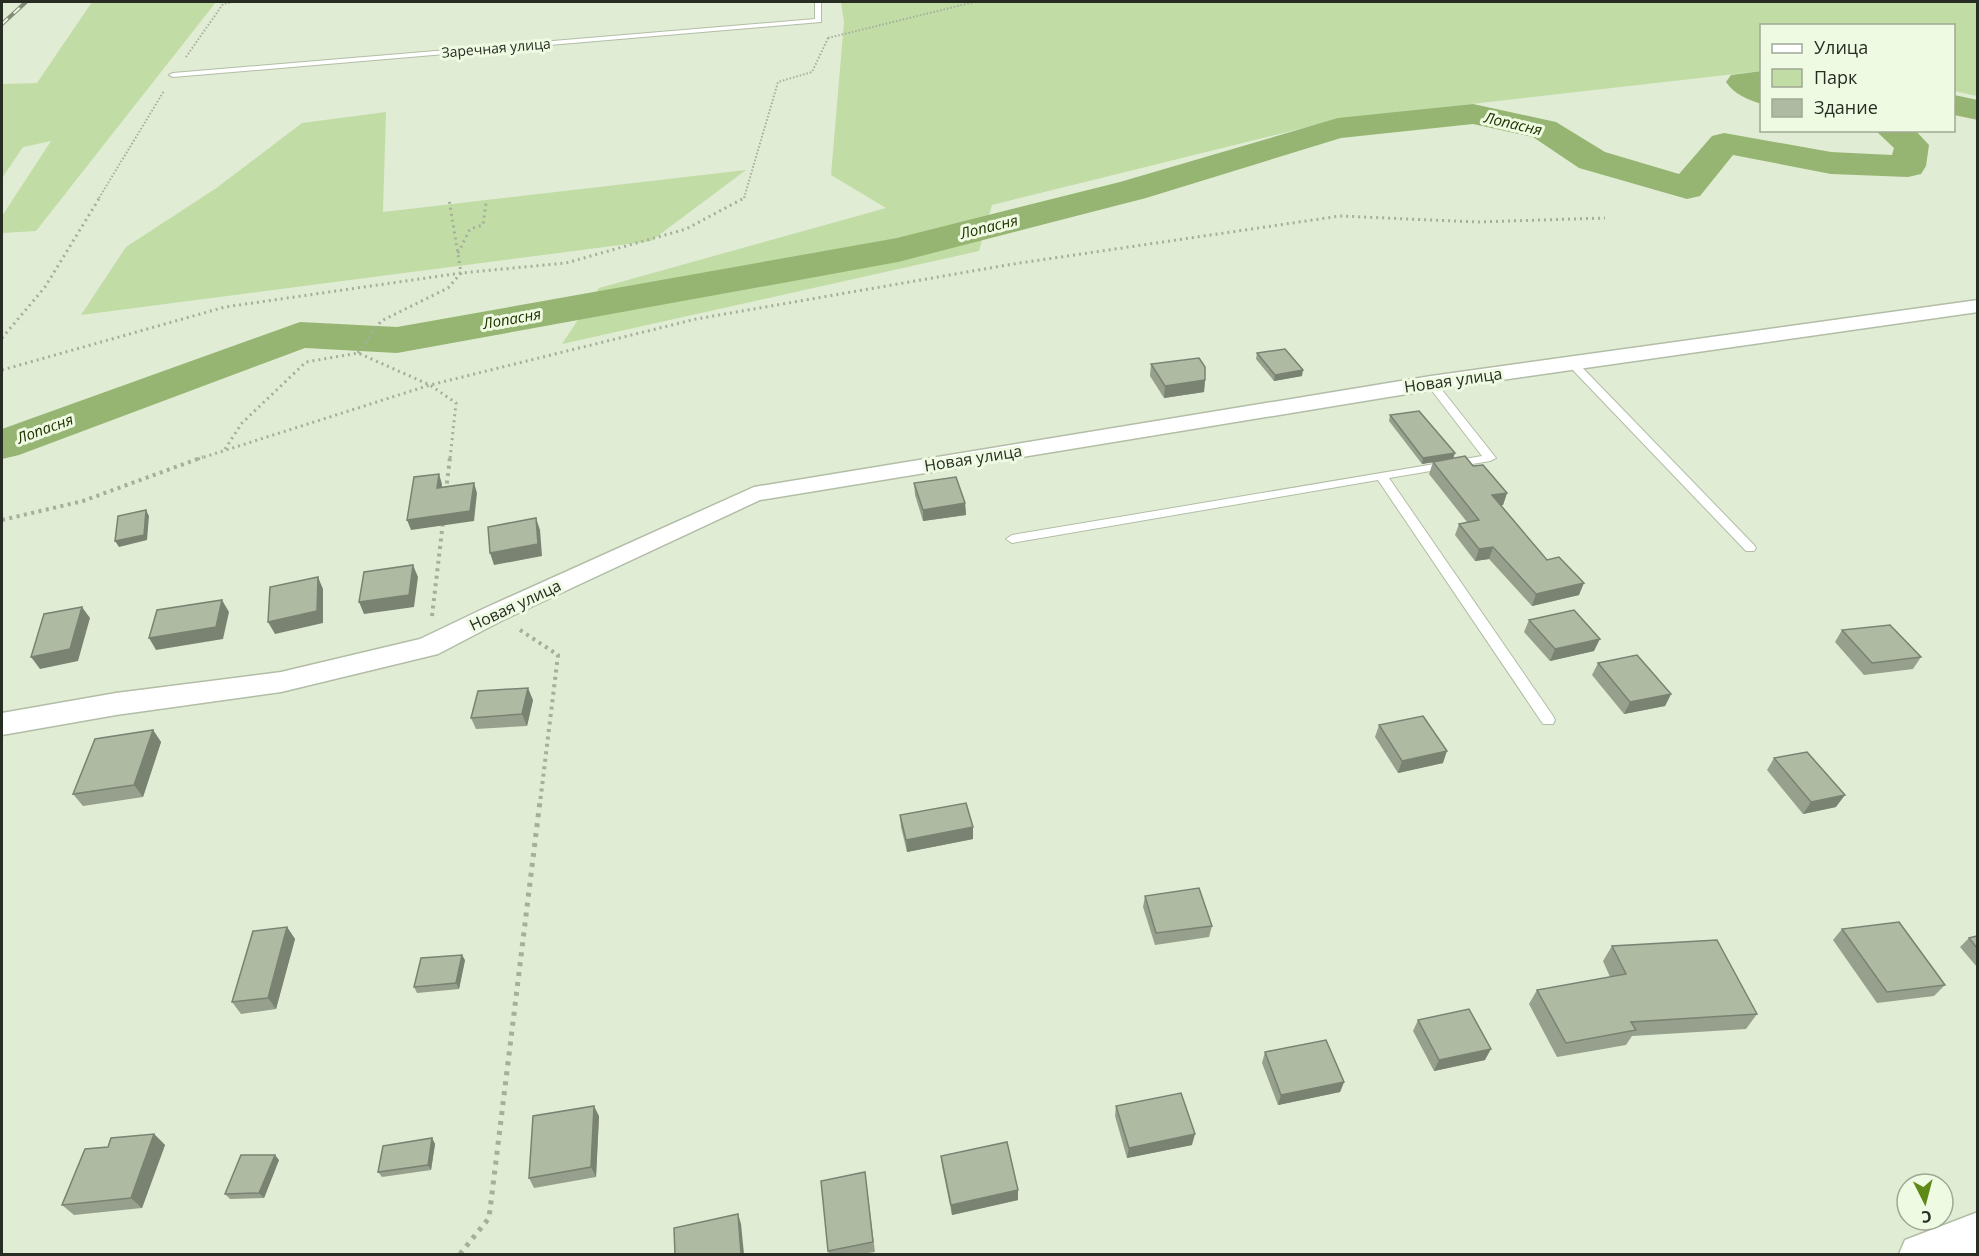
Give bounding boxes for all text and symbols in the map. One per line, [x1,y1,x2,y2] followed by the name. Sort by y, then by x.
[1760,24,1955,132] legend
[441,33,551,62] street label: Заречная улица
[1814,35,1868,59] text: Улица
[1814,65,1858,89] text: Парк
[1814,95,1878,119] text: Здание
[1481,106,1544,139] water label: Лопасня
[957,209,1020,243] water label: Лопасня
[480,303,543,333] water label: Лопасня
[1403,362,1503,398] street label: Новая улица
[13,409,76,448] water label: Лопасня
[923,439,1023,477] street label: Новая улица
[466,574,564,636] street label: Новая улица
[1895,1172,1955,1232] north arrow
[1920,1205,1933,1228] text: С

